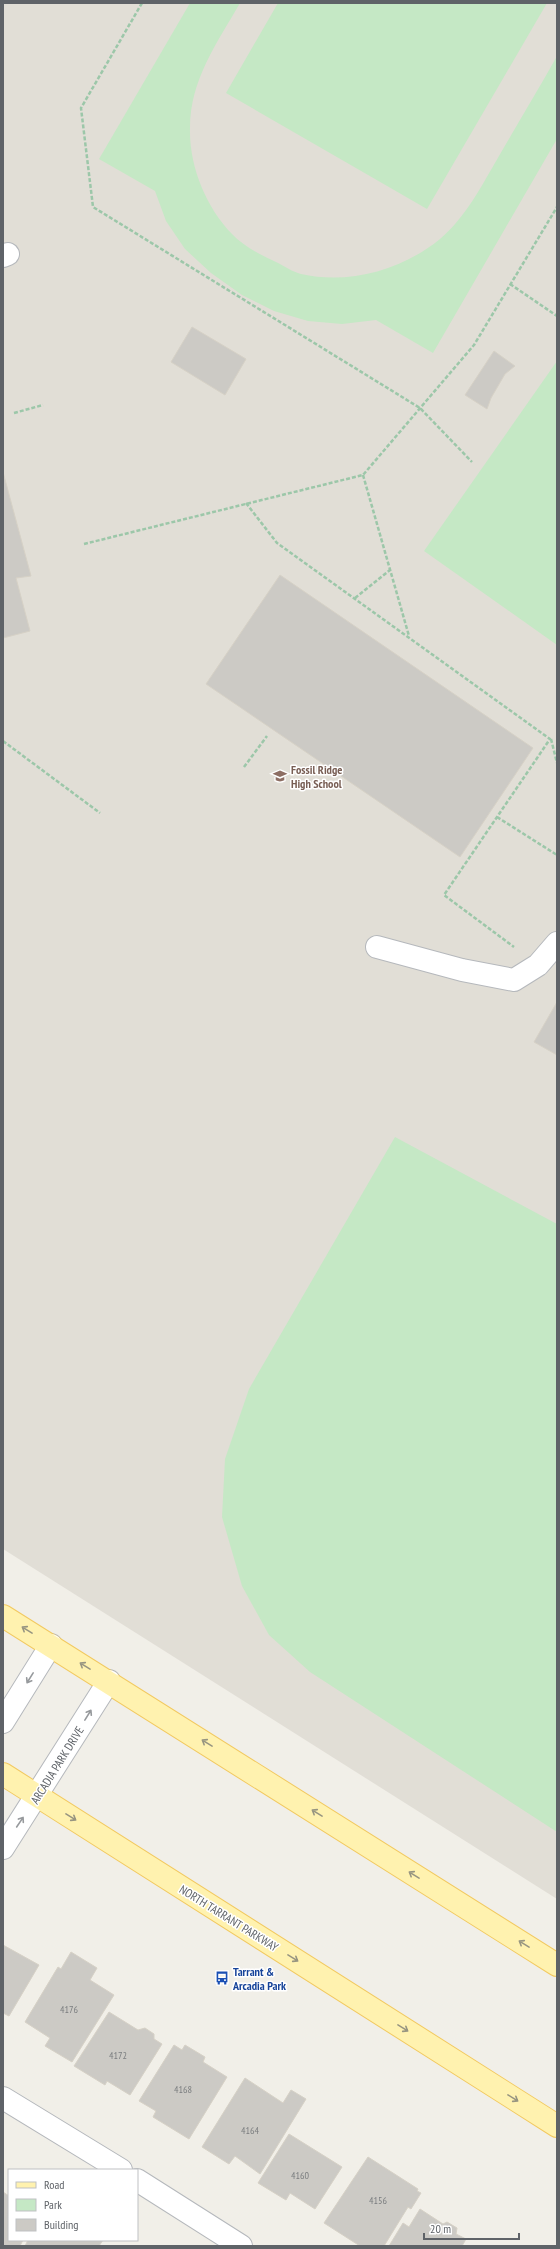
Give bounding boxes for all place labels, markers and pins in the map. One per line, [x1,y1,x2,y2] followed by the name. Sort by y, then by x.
[291,762,342,791] place label: Fossil Ridge High School
[272,768,288,784] school or university icon: Fossil Ridge High School
[232,1964,286,1993] place label: Tarrant & Arcadia Park
[214,1970,230,1986] bus stop icon: Tarrant & Arcadia Park

